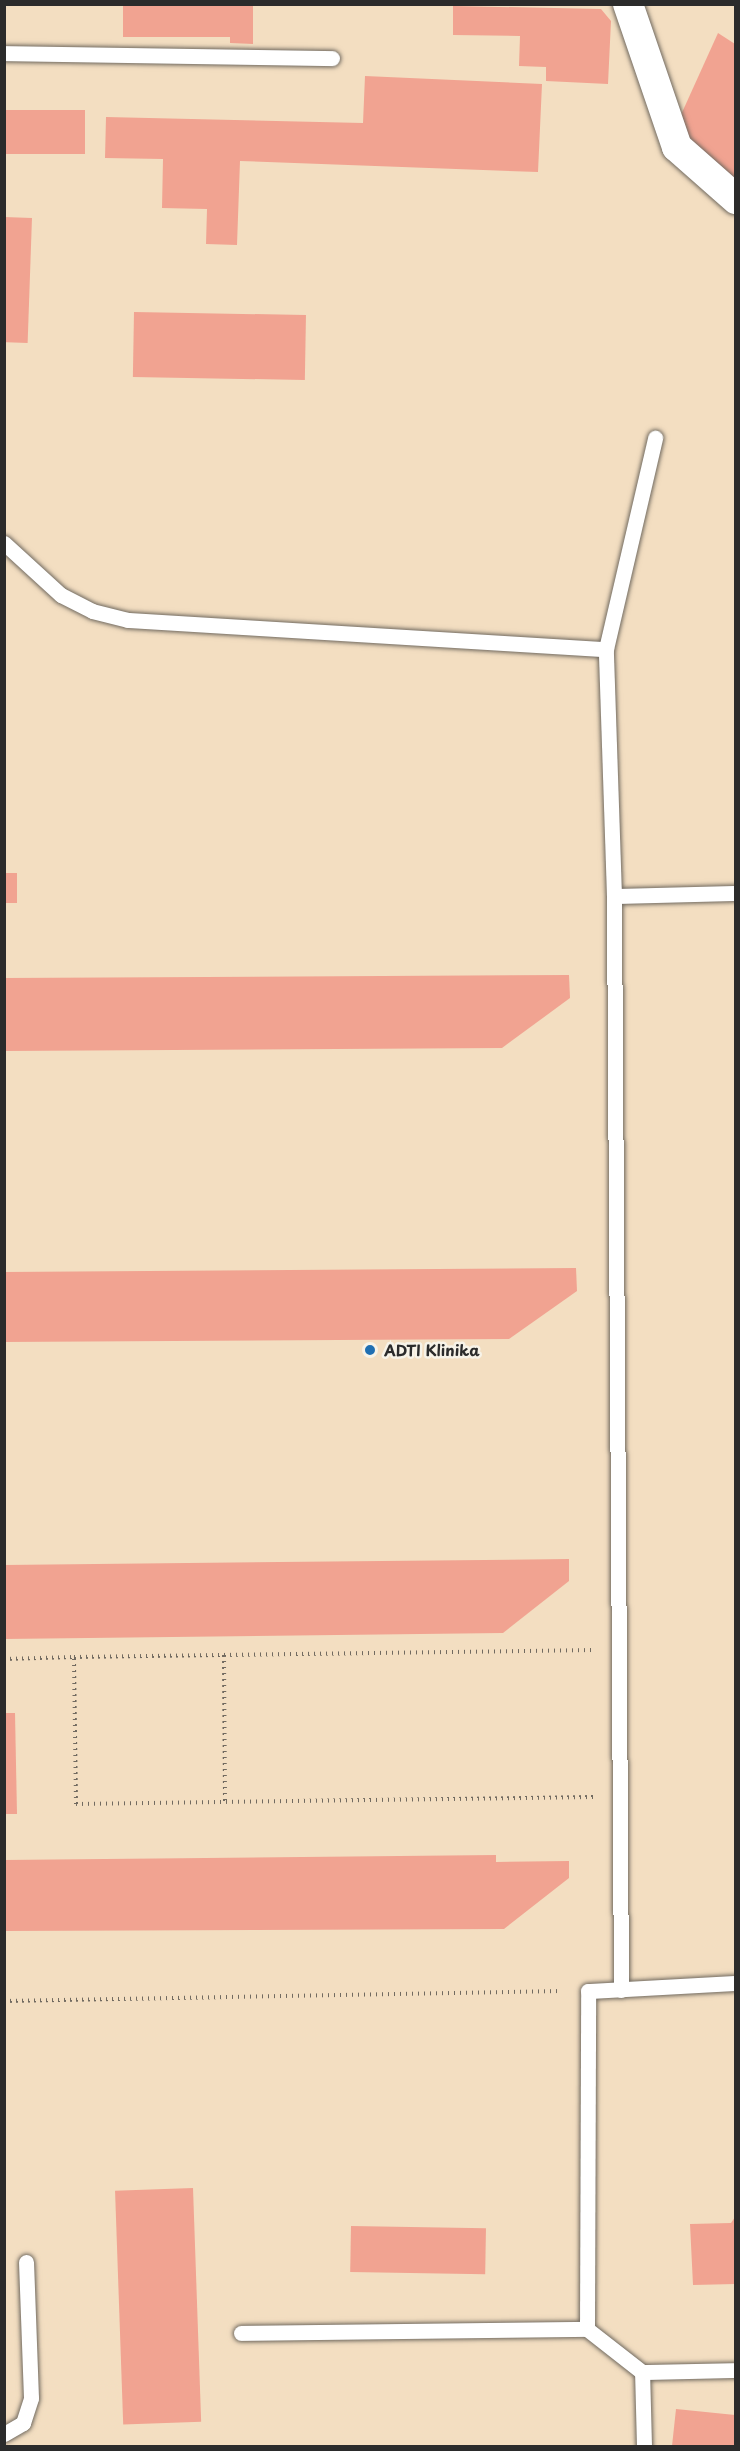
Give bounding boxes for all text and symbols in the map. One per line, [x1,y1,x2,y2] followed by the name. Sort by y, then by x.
[361,1341,379,1359] marker: ADTI Klinika
[384,1341,480,1359] place label: ADTI Klinika

